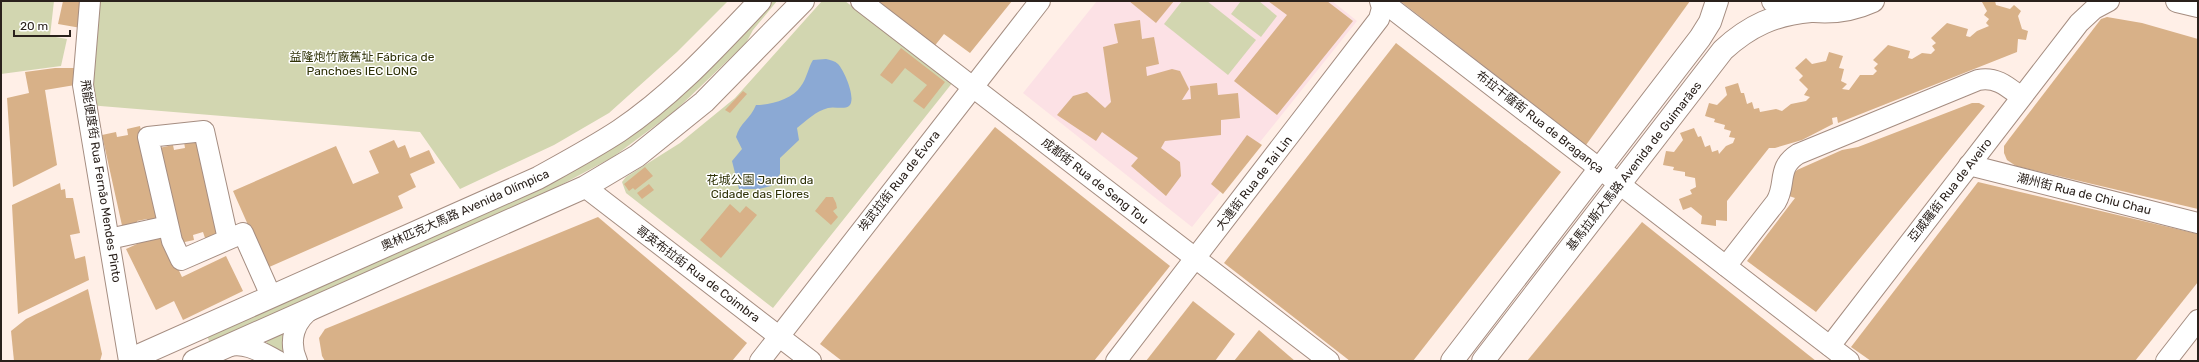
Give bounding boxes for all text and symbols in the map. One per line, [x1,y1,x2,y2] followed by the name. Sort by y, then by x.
[14,12,70,38] scale bar
[20,19,48,33] text: 20 m
[290,50,435,78] park label: 益隆炮竹廠舊址 Fábrica de Panchoes IEC LONG
[1474,68,1606,176] street label: 布拉干薩街 Rua de Bragança
[78,79,124,284] street label: 飛能便度街 Rua Fernão Mendes Pinto
[1564,79,1704,253] street label: 基馬拉斯大馬路 Avenida de Guimarães
[855,128,943,234] street label: 埃武拉街 Rua de Évora
[1213,133,1295,233] street label: 大連街 Rua de Tai Lin
[1039,135,1151,227] street label: 成都街 Rua de Seng Tou
[1905,136,1995,244] street label: 亞威羅街 Rua de Aveiro
[379,166,551,254] street label: 奧林匹克大馬路 Avenida Olímpica
[2015,171,2153,217] street label: 潮州街 Rua de Chiu Chau
[707,173,813,201] park label: 花城公園 Jardim da Cidade das Flores
[633,223,763,325] street label: 哥英布拉街 Rua de Coimbra

